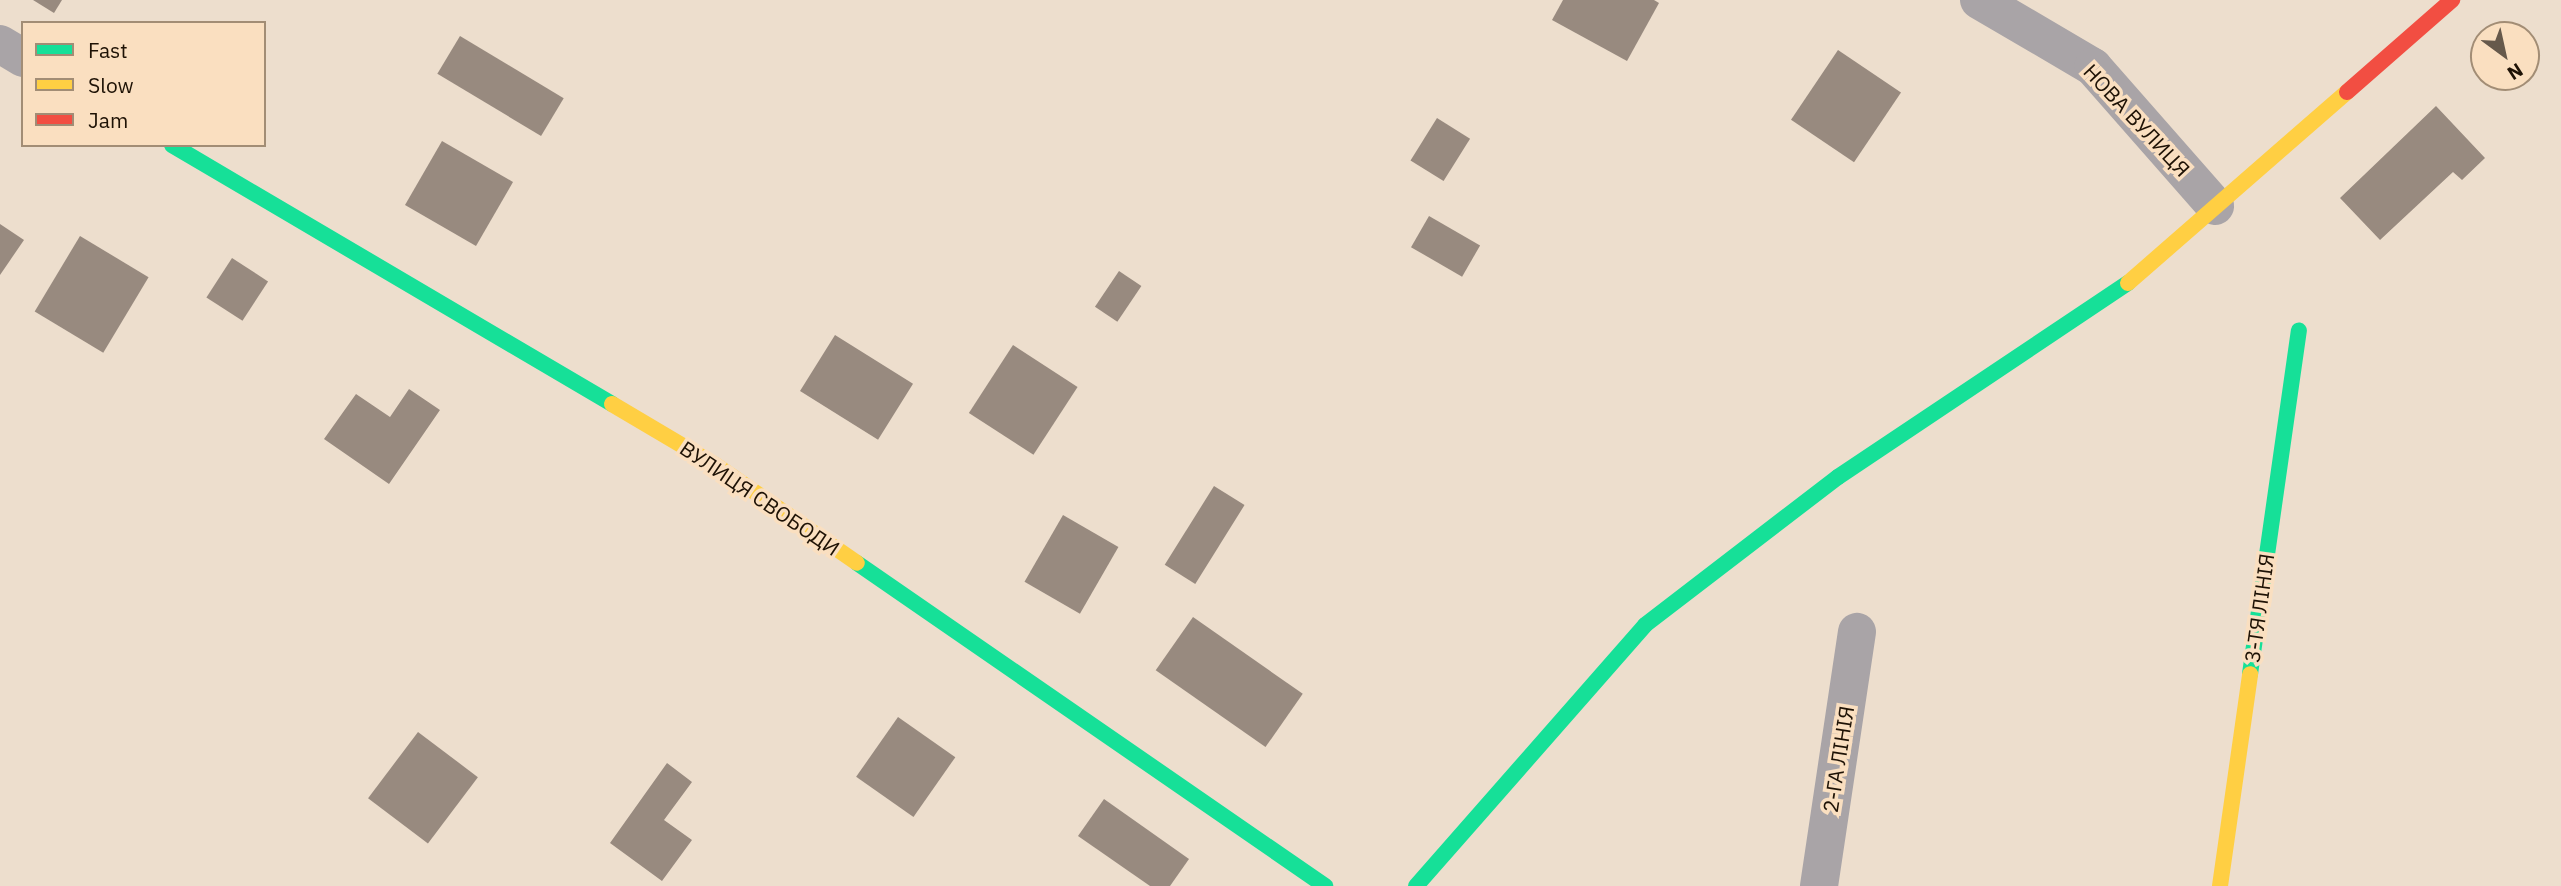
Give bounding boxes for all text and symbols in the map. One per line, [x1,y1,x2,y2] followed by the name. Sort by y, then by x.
[21,21,266,147] legend
[2470,21,2540,91] north arrow
[88,36,128,64] text: Fast
[2503,58,2528,86] text: N
[2079,59,2195,181] street label: НОВА ВУЛИЦЯ
[88,71,134,99] text: Slow
[88,106,128,134] text: Jam
[675,435,845,561] street label: ВУЛИЦЯ СВОБОДИ
[2239,552,2279,664] street label: 3-ТЯ ЛІНІЯ
[1817,704,1859,814] street label: 2-ГА ЛІНІЯ

